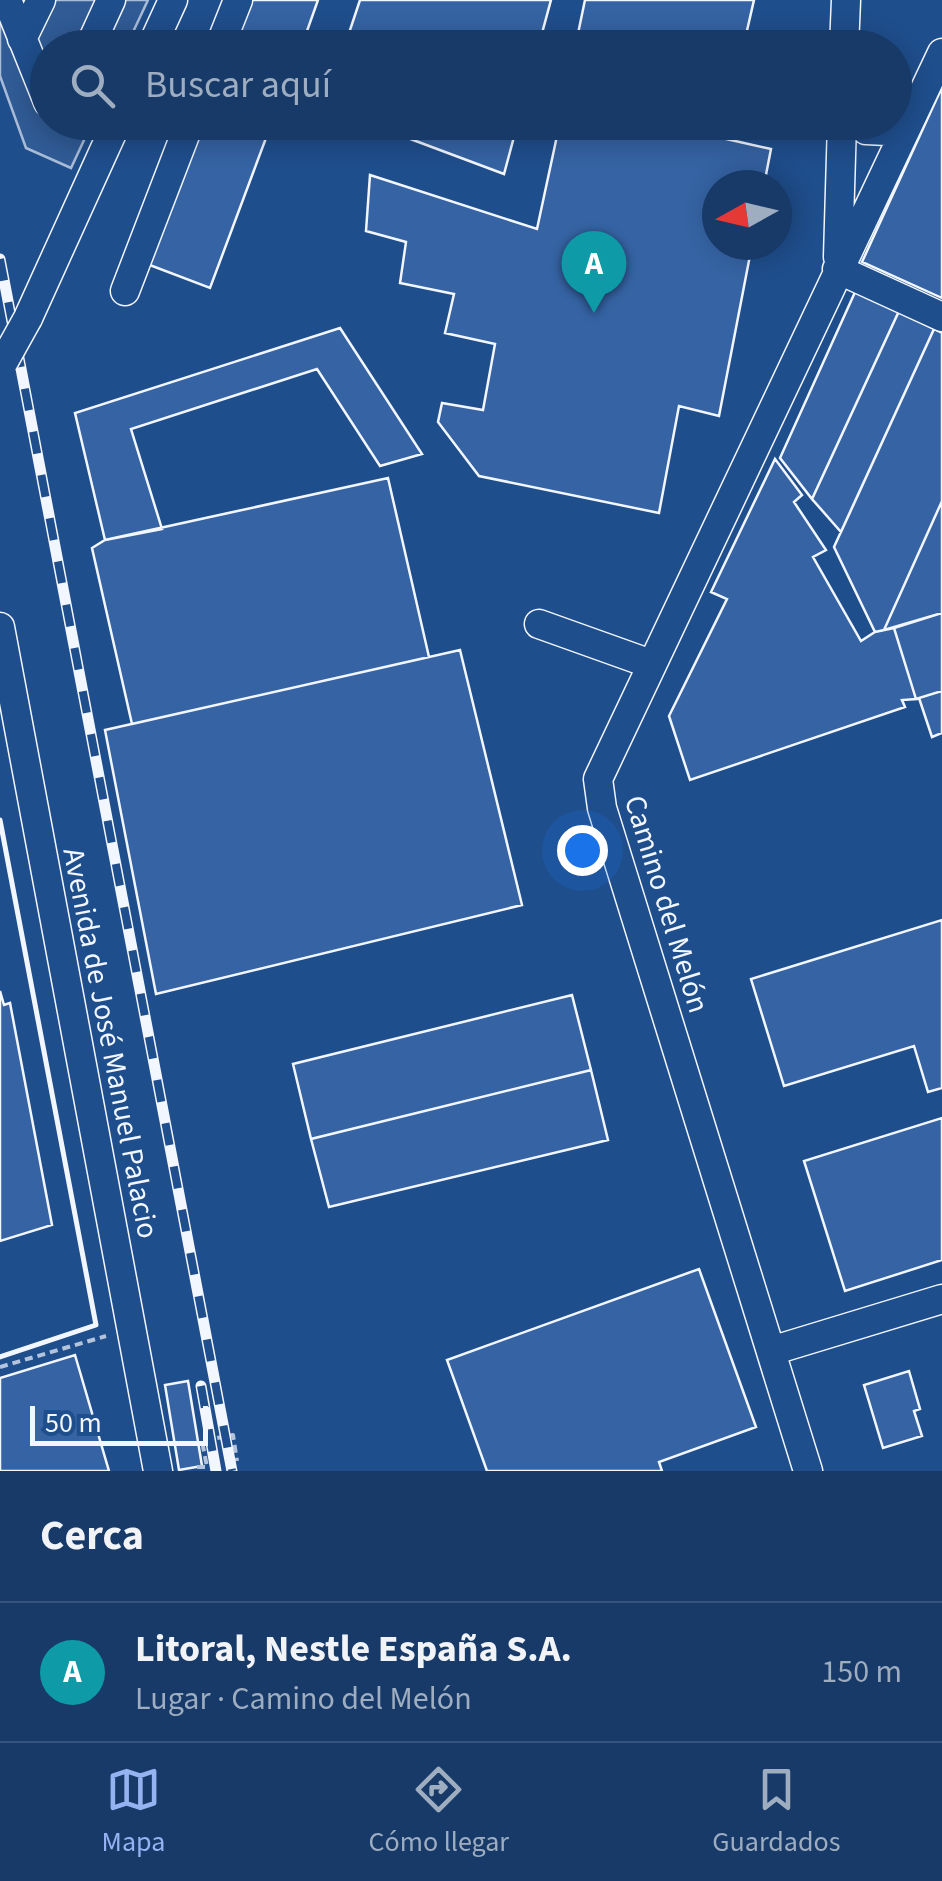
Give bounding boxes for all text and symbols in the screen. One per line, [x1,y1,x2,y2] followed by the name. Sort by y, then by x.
[30,30,912,140] search box
[65,58,120,113] icon: search
[145,58,331,112] text: Buscar aquí
[702,170,792,260] north arrow
[562,230,626,313] pin: A
[613,790,720,1018] street label: Camino del Melón
[557,825,608,876] your location
[52,844,169,1242] street label: Avenida de José Manuel Palacio
[30,1401,208,1446] scale bar
[45,1403,102,1443] text: 50 m
[40,1506,144,1566] text: Cerca
[135,1622,572,1676] text: Litoral, Nestle España S.A.
[63,1649,82,1695] text: A
[821,1649,902,1695] text: 150 m
[135,1676,472,1722] text: Lugar · Camino del Melón
[102,1762,165,1862] tab: Mapa
[369,1762,509,1862] tab: Cómo llegar
[712,1762,840,1862] tab: Guardados

